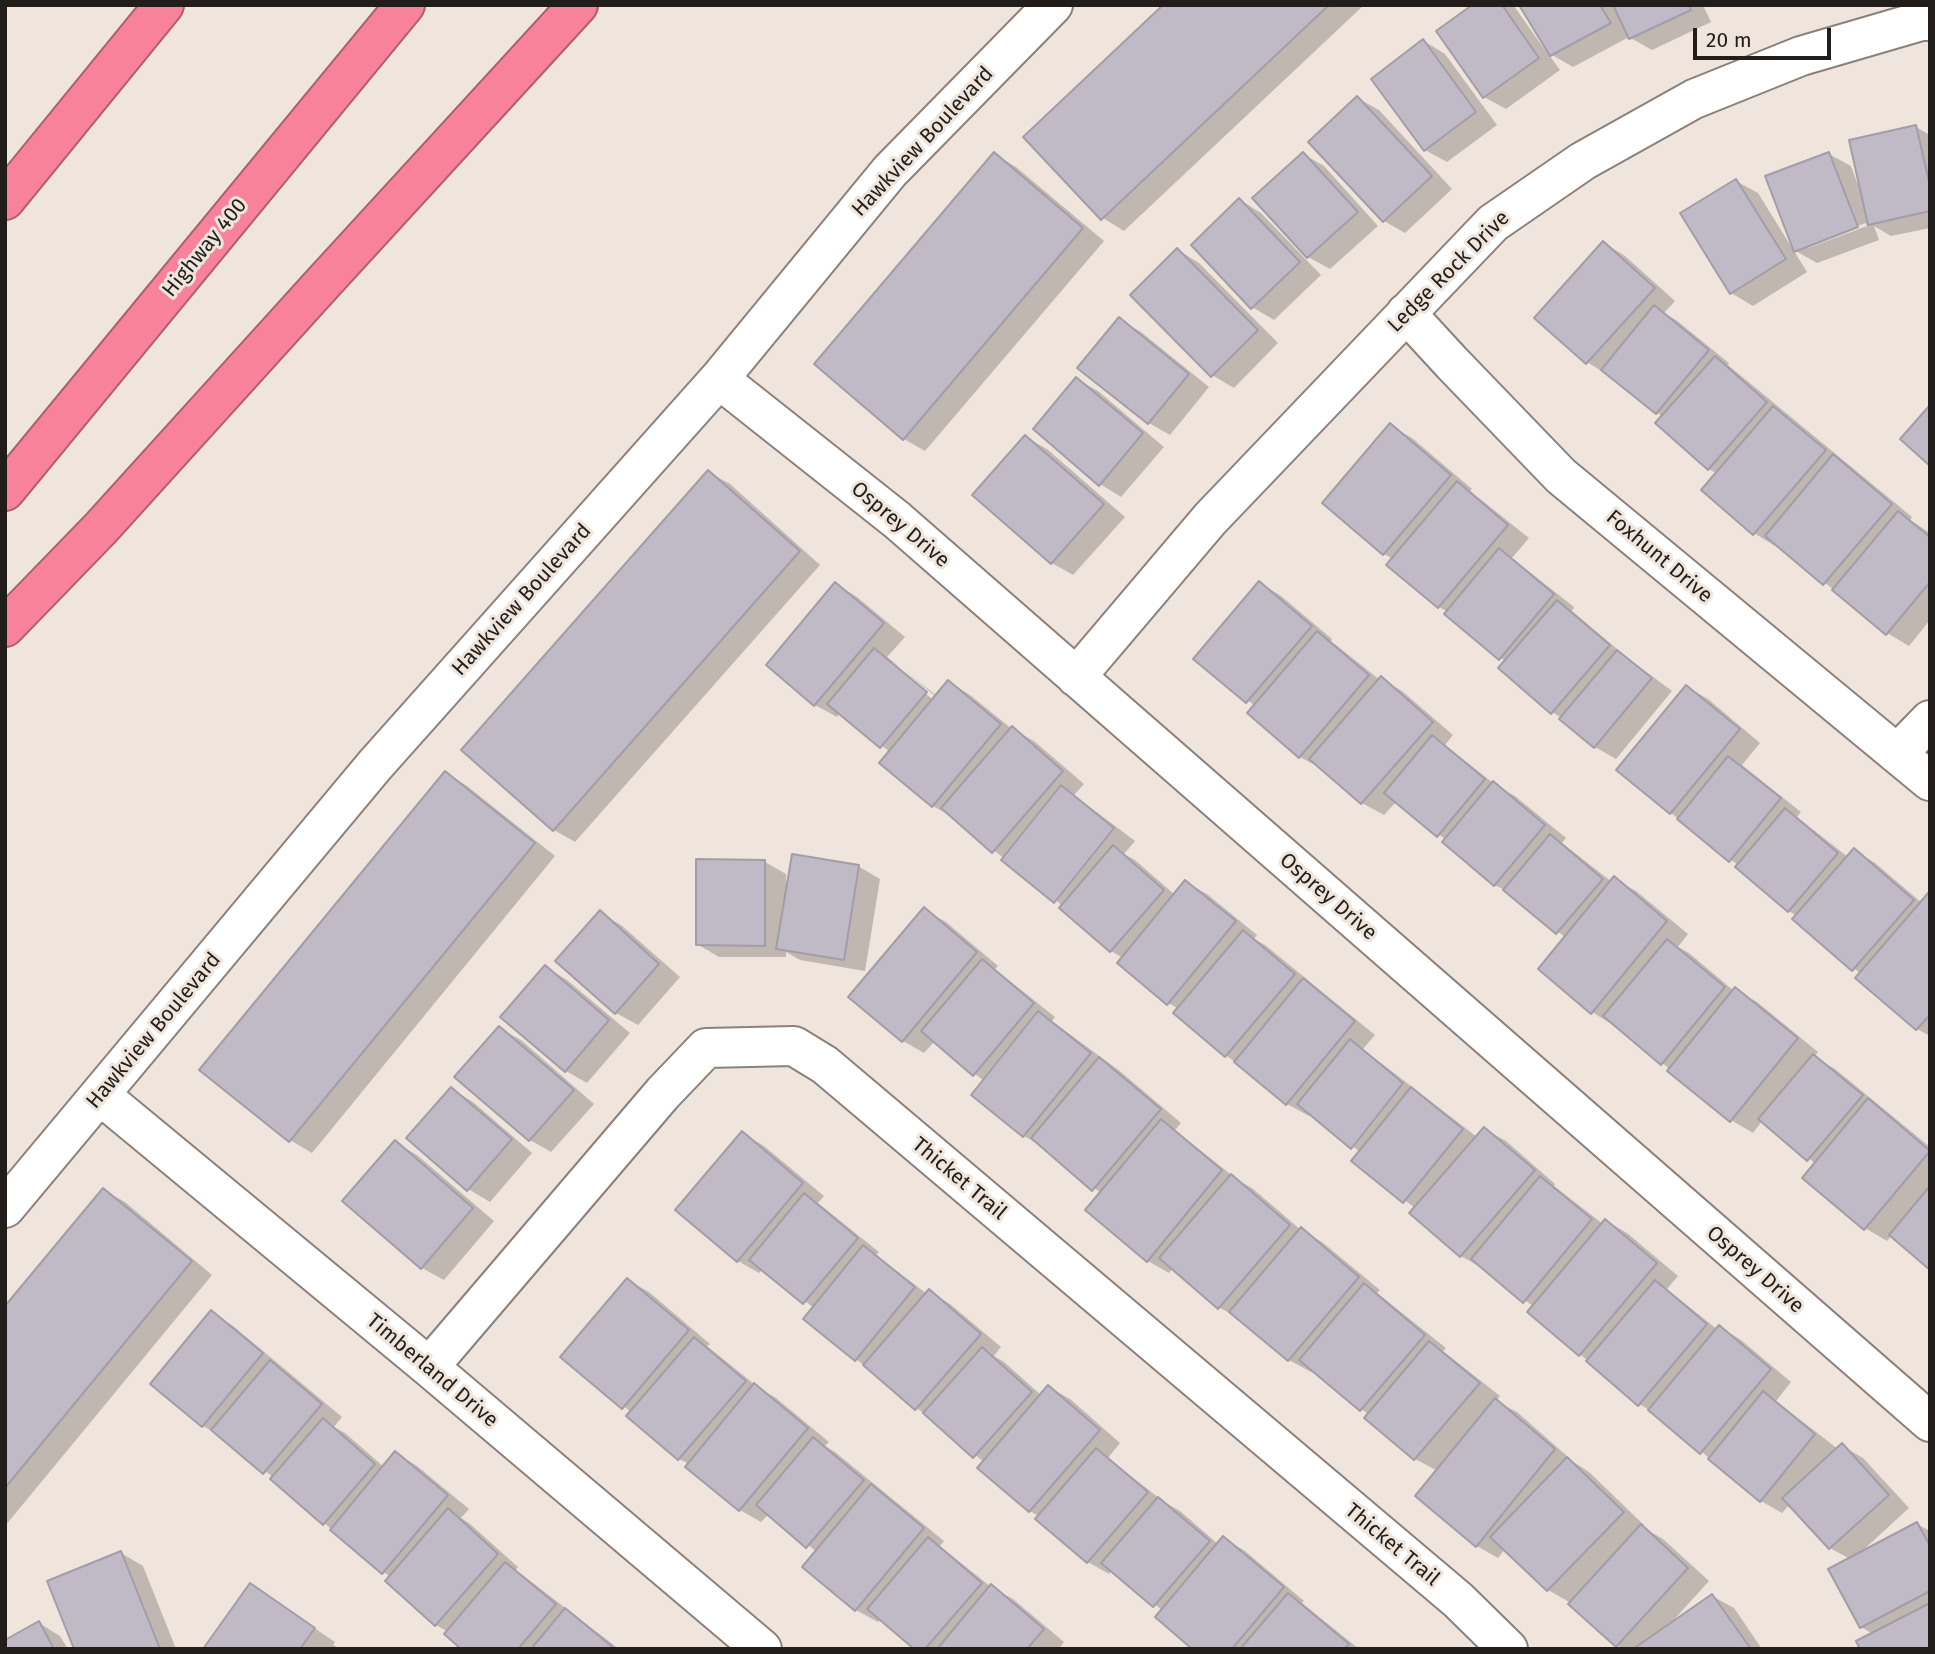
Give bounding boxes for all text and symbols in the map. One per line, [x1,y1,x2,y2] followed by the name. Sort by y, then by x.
[1697,14,1835,58] scale bar
[1706,27,1752,53] text: 20 m
[847,62,999,222] street label: Hawkview Boulevard
[157,194,253,302] street label: Highway 400
[1383,206,1515,338] street label: Ledge Rock Drive
[846,477,954,573] street label: Osprey Drive
[1601,505,1717,609] street label: Foxhunt Drive
[447,519,597,681] street label: Hawkview Boulevard
[1274,848,1382,946] street label: Osprey Drive
[81,948,227,1114] street label: Hawkview Boulevard
[907,1132,1011,1226] street label: Thicket Trail
[1701,1221,1809,1319] street label: Osprey Drive
[361,1309,503,1433] street label: Timberland Drive
[1340,1498,1444,1592] street label: Thicket Trail

